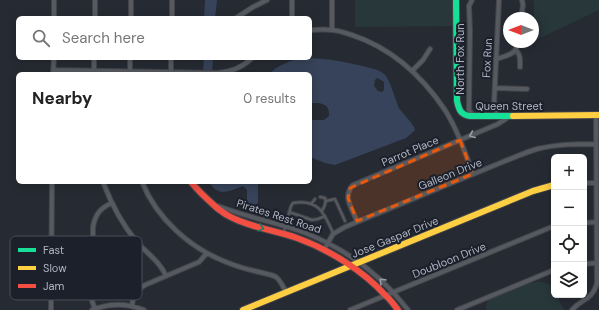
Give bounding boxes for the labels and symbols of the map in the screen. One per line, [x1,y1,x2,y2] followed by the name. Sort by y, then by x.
[503,12,539,48] north arrow
[453,23,467,95] street label: North Fox Run
[479,38,495,78] street label: Fox Run
[475,99,543,113] street label: Queen Street
[468,131,475,139] one-way arrow
[379,133,441,169] street label: Parrot Place
[416,155,484,193] street label: Galleon Drive
[235,196,323,236] street label: Pirates Rest Road
[349,213,441,261] street label: Jose Gaspar Drive
[258,223,264,231] one-way arrow
[10,236,142,300] legend
[410,239,488,281] street label: Doubloon Drive
[43,243,64,257] text: Fast
[43,261,67,275] text: Slow
[379,278,387,286] one-way arrow
[43,279,64,293] text: Jam

